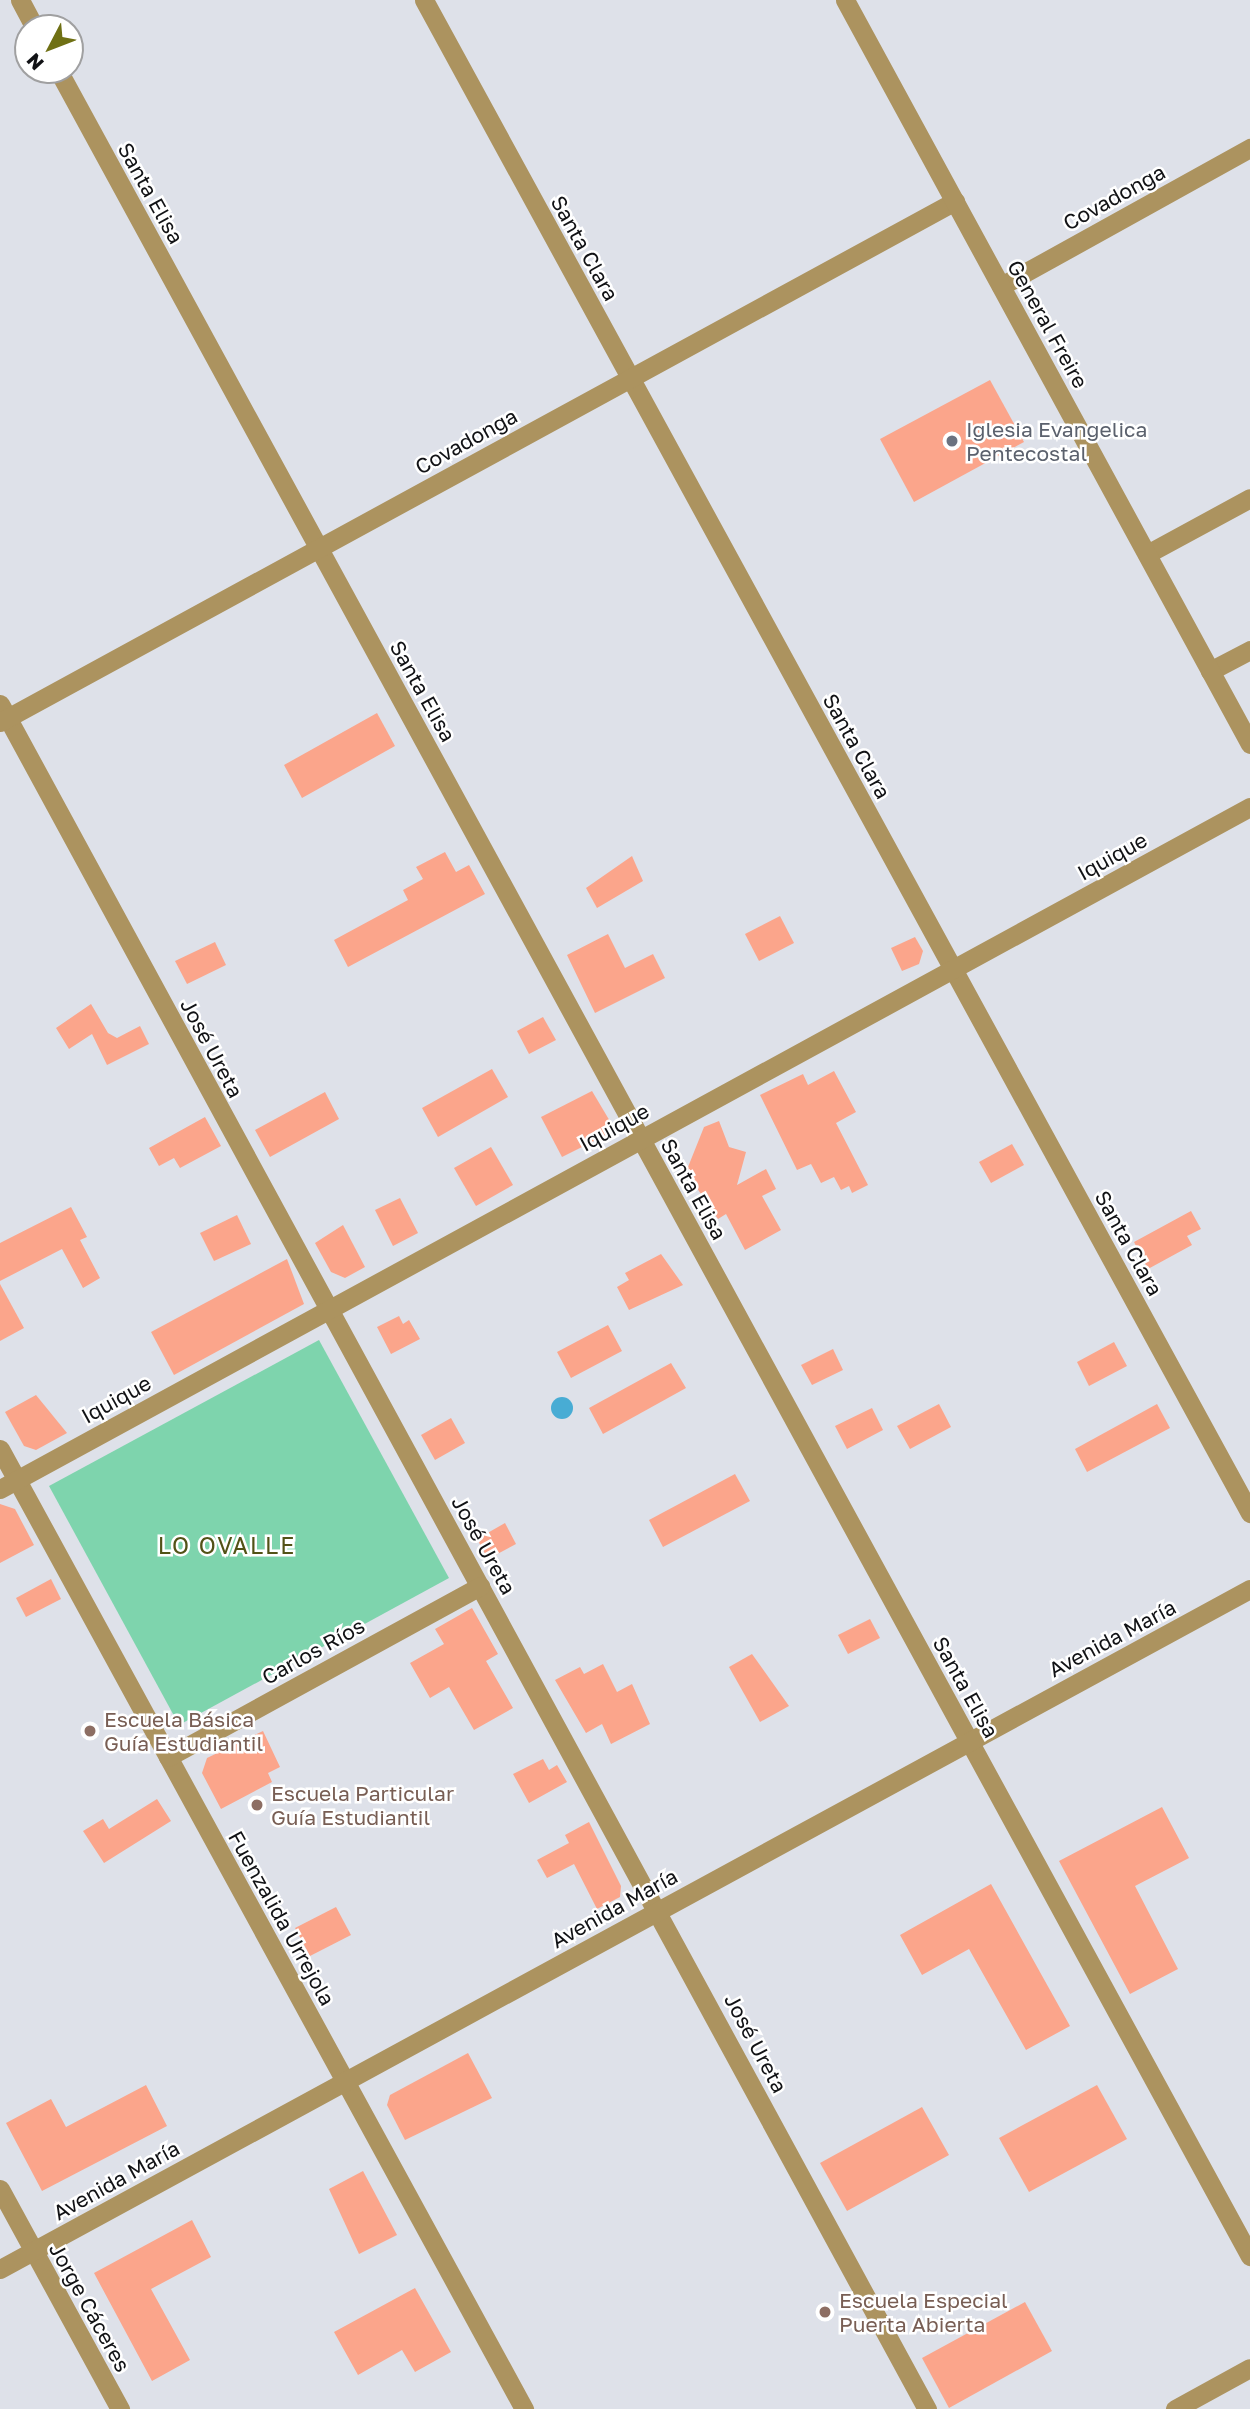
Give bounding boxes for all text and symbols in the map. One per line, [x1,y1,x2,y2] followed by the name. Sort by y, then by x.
[14,14,84,84] north arrow
[21,49,48,75] text: N
[113,138,189,248] street label: Santa Elisa
[1059,159,1169,235] street label: Covadonga
[546,191,624,305] street label: Santa Clara
[1002,256,1094,392] street label: General Freire
[411,403,521,479] street label: Covadonga
[966,416,1147,466] place label: Iglesia Evangelica Pentecostal
[944,433,960,449] marker: Iglesia Evangelica Pentecostal
[385,636,461,746] street label: Santa Elisa
[818,689,896,803] street label: Santa Clara
[1073,827,1151,885] street label: Iquique
[175,994,249,1102] street label: José Ureta
[575,1098,653,1156] street label: Iquique
[656,1134,732,1244] street label: Santa Elisa
[1090,1186,1168,1300] street label: Santa Clara
[77,1370,155,1428] street label: Iquique
[447,1491,521,1599] street label: José Ureta
[159,1531,295,1559] district label: LO OVALLE
[1044,1594,1180,1682] street label: Avenida María
[257,1612,369,1690] street label: Carlos Ríos
[928,1632,1004,1742] street label: Santa Elisa
[104,1706,263,1756] place label: Escuela Básica Guía Estudiantil
[82,1723,98,1739] marker: Escuela Básica Guía Estudiantil
[271,1780,454,1830] place label: Escuela Particular Guía Estudiantil
[249,1797,265,1813] marker: Escuela Particular Guía Estudiantil
[224,1826,340,2010] street label: Fuenzalida Urrejola
[546,1863,682,1953] street label: Avenida María
[719,1989,793,2097] street label: José Ureta
[48,2135,184,2225] street label: Avenida María
[44,2238,136,2376] street label: Jorge Cáceres
[839,2287,1008,2337] place label: Escuela Especial Puerta Abierta
[817,2304,833,2320] marker: Escuela Especial Puerta Abierta

